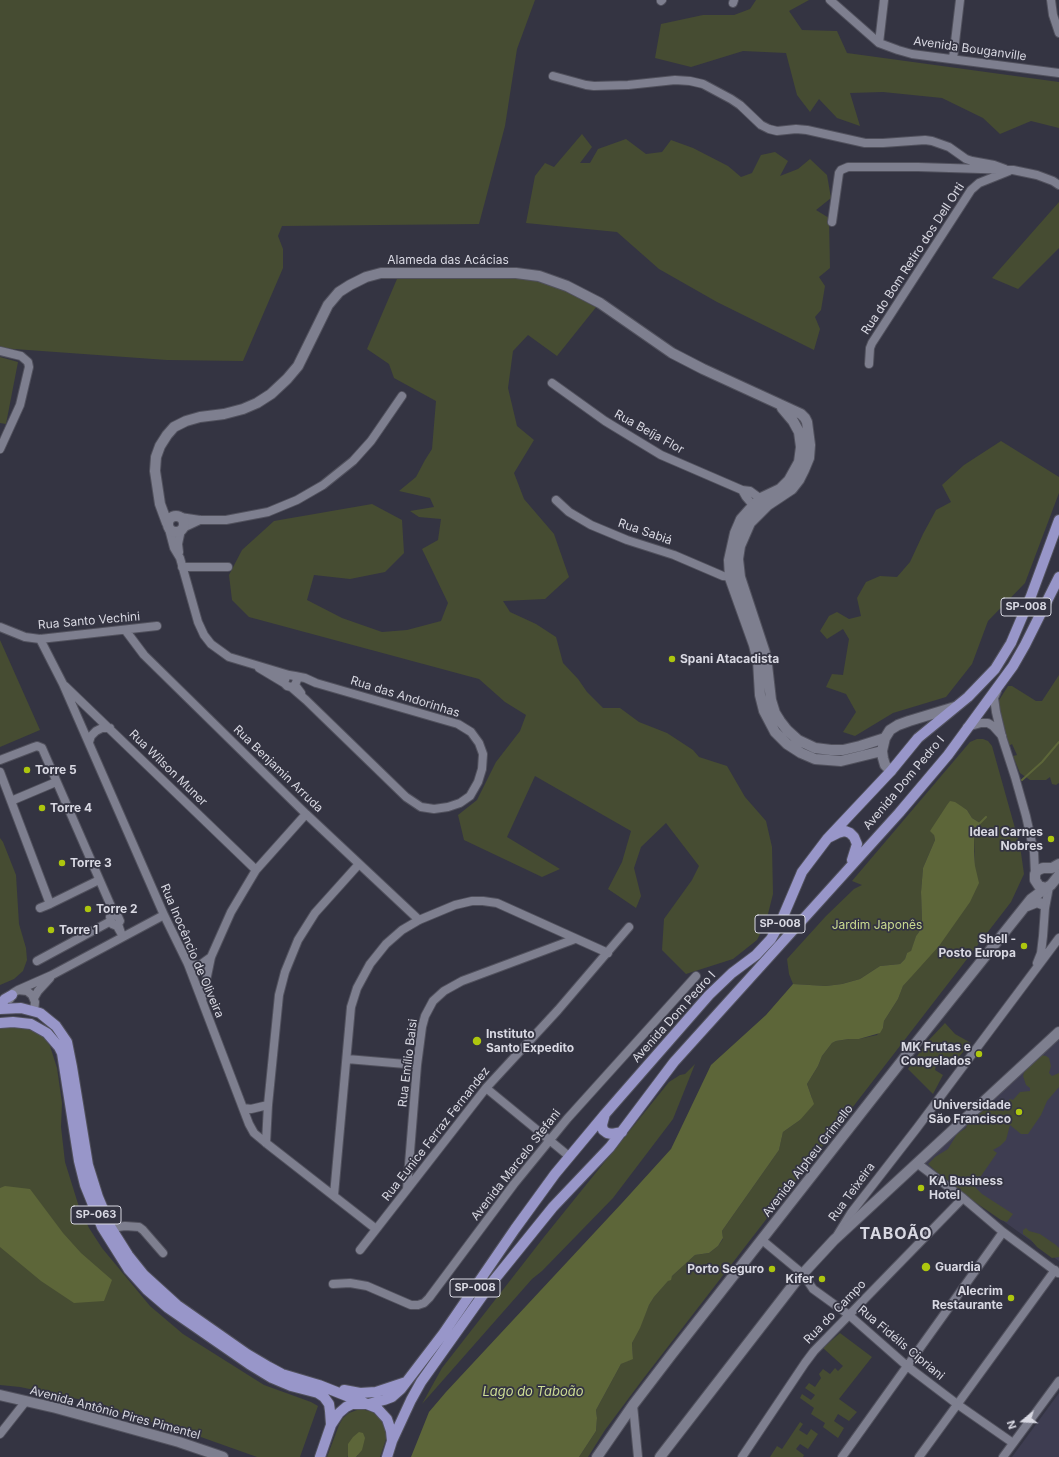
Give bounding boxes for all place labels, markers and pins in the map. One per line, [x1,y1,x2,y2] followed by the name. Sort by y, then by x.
[680,652,779,666] place label: Spani Atacadista
[667,654,677,664] marker: Spani Atacadista
[35,763,77,777] place label: Torre 5
[22,765,32,775] marker: Torre 5
[50,801,92,815] place label: Torre 4
[37,803,47,813] marker: Torre 4
[970,825,1043,853] place label: Ideal Carnes Nobres
[1046,834,1056,844] marker: Ideal Carnes Nobres
[70,856,112,870] place label: Torre 3
[57,858,67,868] marker: Torre 3
[96,902,138,916] place label: Torre 2
[83,904,93,914] marker: Torre 2
[59,923,98,937] place label: Torre 1
[46,925,56,935] marker: Torre 1
[938,932,1016,960] place label: Shell - Posto Europa
[1019,941,1029,951] marker: Shell - Posto Europa
[486,1027,574,1055] place label: Instituto Santo Expedito
[471,1035,483,1047] marker: Instituto Santo Expedito
[901,1040,971,1068] place label: MK Frutas e Congelados
[974,1049,984,1059] marker: MK Frutas e Congelados
[929,1098,1011,1126] place label: Universidade São Francisco
[1014,1107,1024,1117] marker: Universidade São Francisco
[929,1174,1003,1202] place label: KA Business Hotel
[916,1183,926,1193] marker: KA Business Hotel
[935,1260,981,1274] place label: Guardia
[920,1261,932,1273] marker: Guardia
[687,1262,764,1276] place label: Porto Seguro
[767,1264,777,1274] marker: Porto Seguro
[785,1272,814,1286] place label: Kifer
[817,1274,827,1284] marker: Kifer
[932,1284,1003,1312] place label: Alecrim Restaurante
[1006,1293,1016,1303] marker: Alecrim Restaurante

